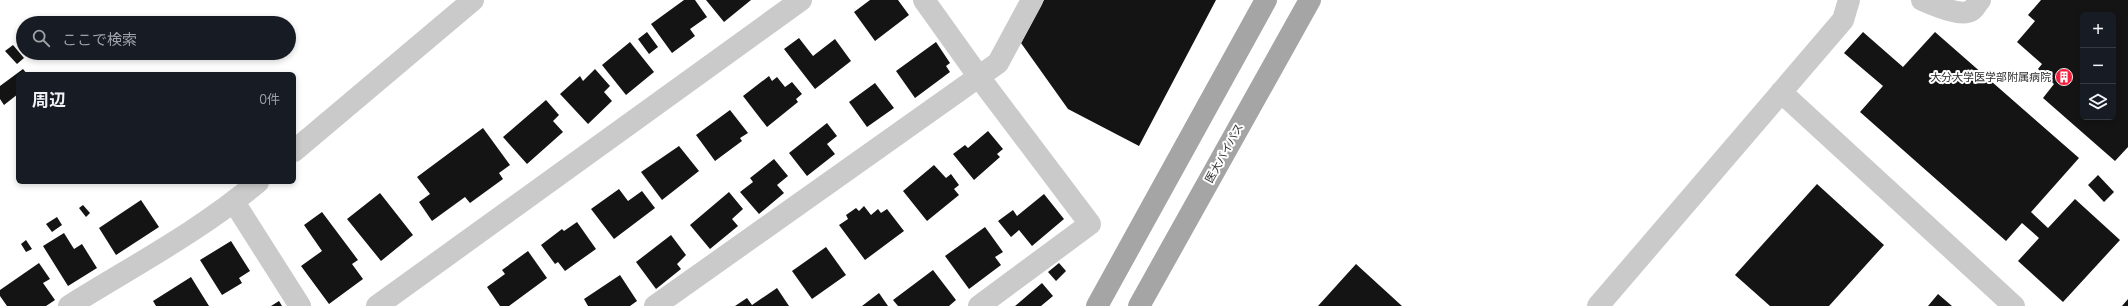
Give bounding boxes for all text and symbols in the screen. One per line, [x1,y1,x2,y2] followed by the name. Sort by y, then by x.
[2080,12,2116,120] map controls
[2080,12,2116,48] button: +
[16,16,296,60] search box
[30,27,52,49] icon: search
[62,30,137,49] text: ここで検索
[2080,48,2116,84] button: −
[2054,67,2074,87] building icon: 大分大学医学部附属病院
[1930,70,2051,84] place label: 大分大学医学部附属病院
[2080,84,2116,120] button: layers
[32,89,66,110] text: 周辺
[259,91,280,107] text: 0件
[1202,121,1246,185] street label: 医大バイパス

